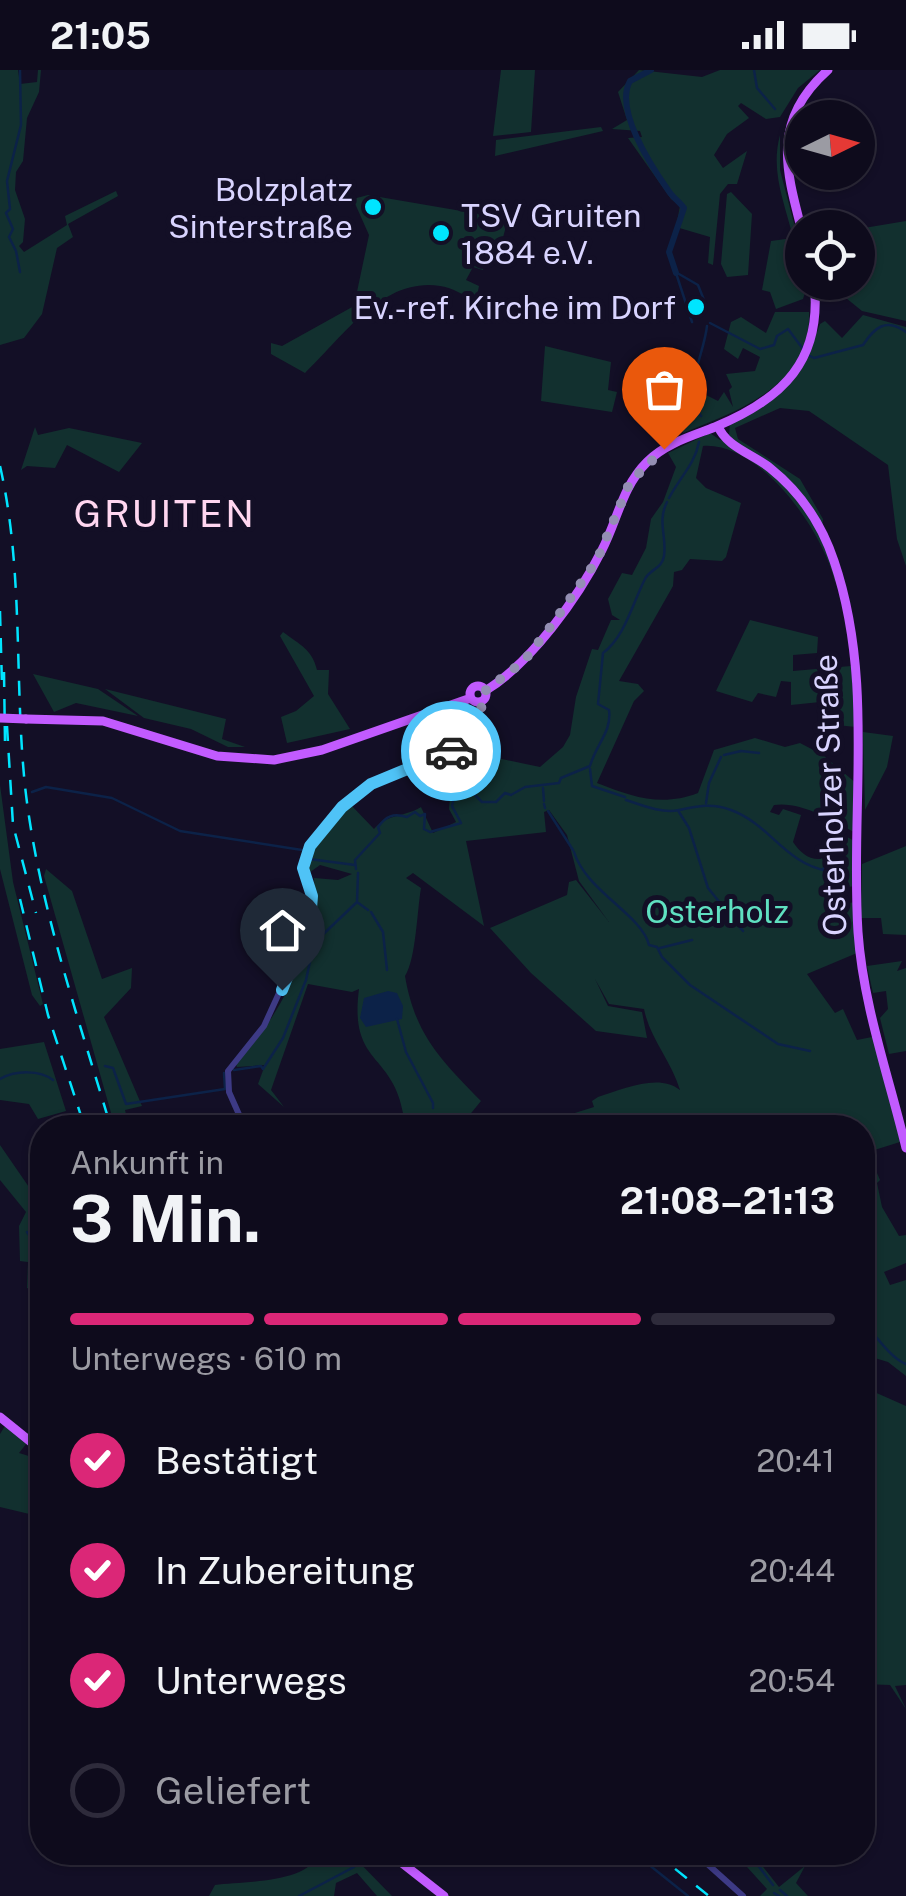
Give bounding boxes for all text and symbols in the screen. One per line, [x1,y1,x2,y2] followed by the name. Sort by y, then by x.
[50,13,151,58] text: 21:05
[785,100,875,190] north arrow
[785,100,875,300] map controls
[168,171,353,245] place label: Bolzplatz Sinterstraße
[362,196,384,218] marker: Bolzplatz Sinterstraße
[461,197,641,271] place label: TSV Gruiten 1884 e.V.
[785,210,875,300] button: locate
[430,222,452,244] marker: TSV Gruiten 1884 e.V.
[353,289,676,326] place label: Ev.-ref. Kirche im Dorf
[685,296,707,318] marker: Ev.-ref. Kirche im Dorf
[622,347,707,450] pin
[637,362,692,417] icon: bag
[74,491,256,536] district label: GRUITEN
[807,654,853,936] street label: Osterholzer Straße
[401,701,501,801] courier
[424,724,479,779] icon: car
[240,888,325,991] pin
[645,893,789,930] park label: Osterholz
[255,903,310,958] icon: home
[70,1144,224,1181] text: Ankunft in
[620,1178,835,1223] text: 21:08–21:13
[70,1180,261,1257] text: 3 Min.
[70,1340,342,1377] text: Unterwegs · 610 m
[70,1433,125,1488] icon: check
[155,1438,318,1483] text: Bestätigt
[756,1442,835,1479] text: 20:41
[70,1543,125,1598] icon: check
[155,1548,415,1593] text: In Zubereitung
[749,1552,835,1589] text: 20:44
[70,1653,125,1708] icon: check
[155,1658,347,1703] text: Unterwegs
[749,1662,835,1699] text: 20:54
[155,1768,311,1813] text: Geliefert

